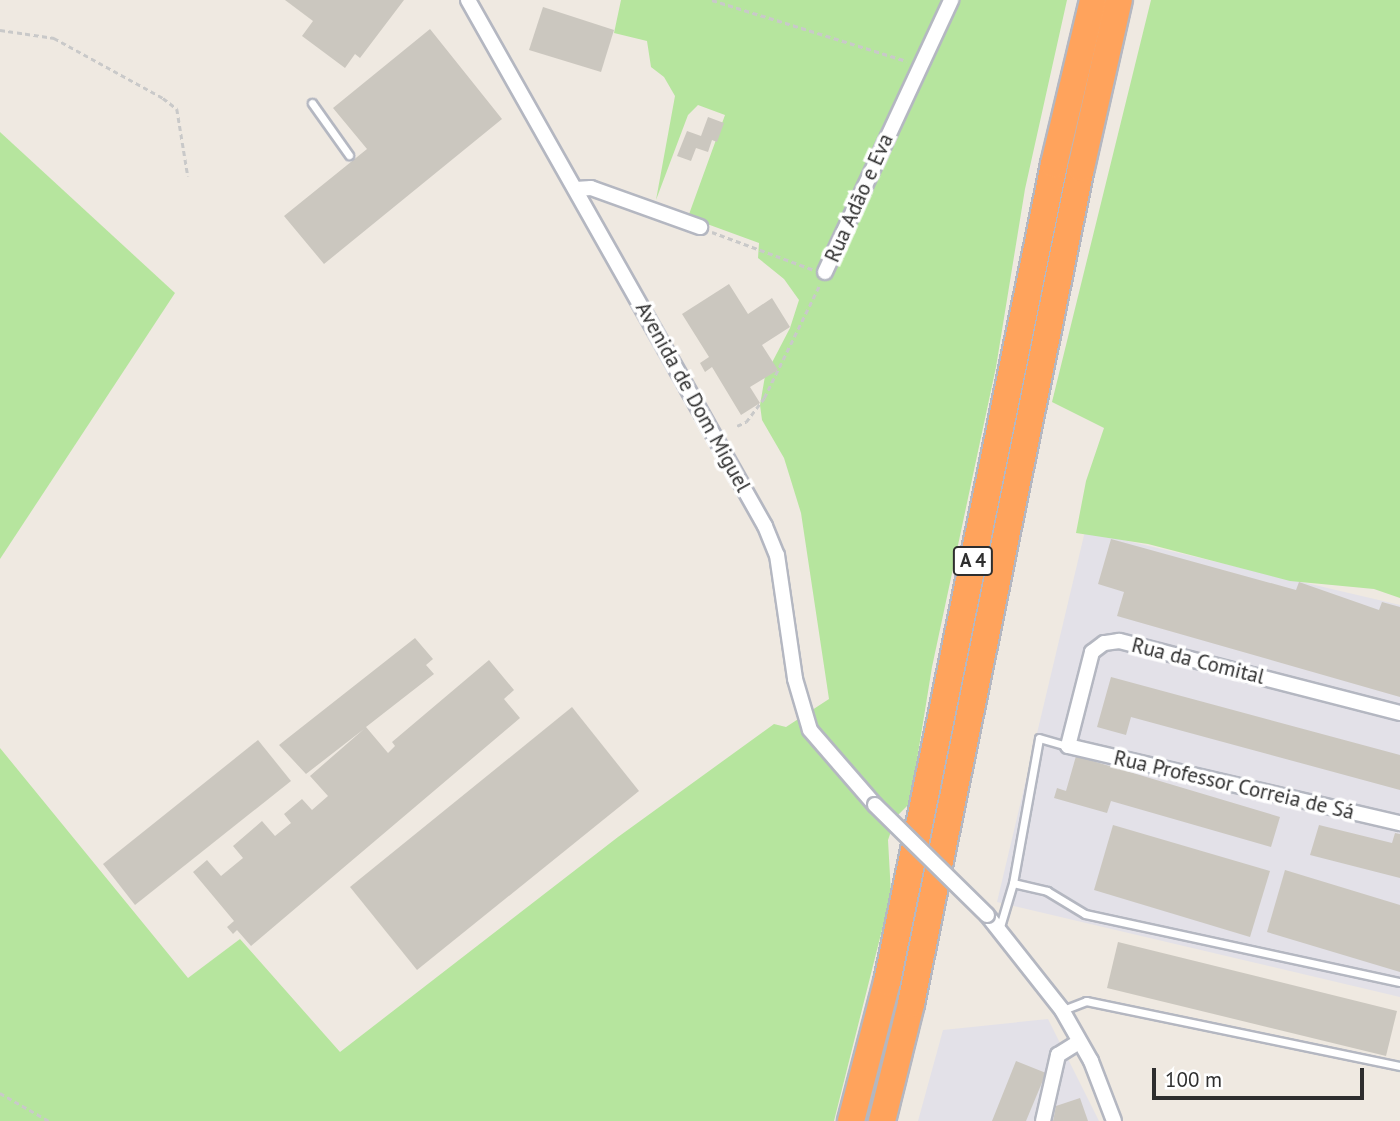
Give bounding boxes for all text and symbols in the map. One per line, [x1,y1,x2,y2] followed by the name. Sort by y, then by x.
[819,130,899,266] street label: Rua Adão e Eva
[630,298,756,496] street label: Avenida de Dom Miguel
[952,546,994,576] road number: A 4
[1129,632,1267,690] street label: Rua da Comital
[1111,745,1357,825] street label: Rua Professor Correia de Sá
[1155,1054,1367,1098] scale bar
[1165,1066,1222,1093] text: 100 m

